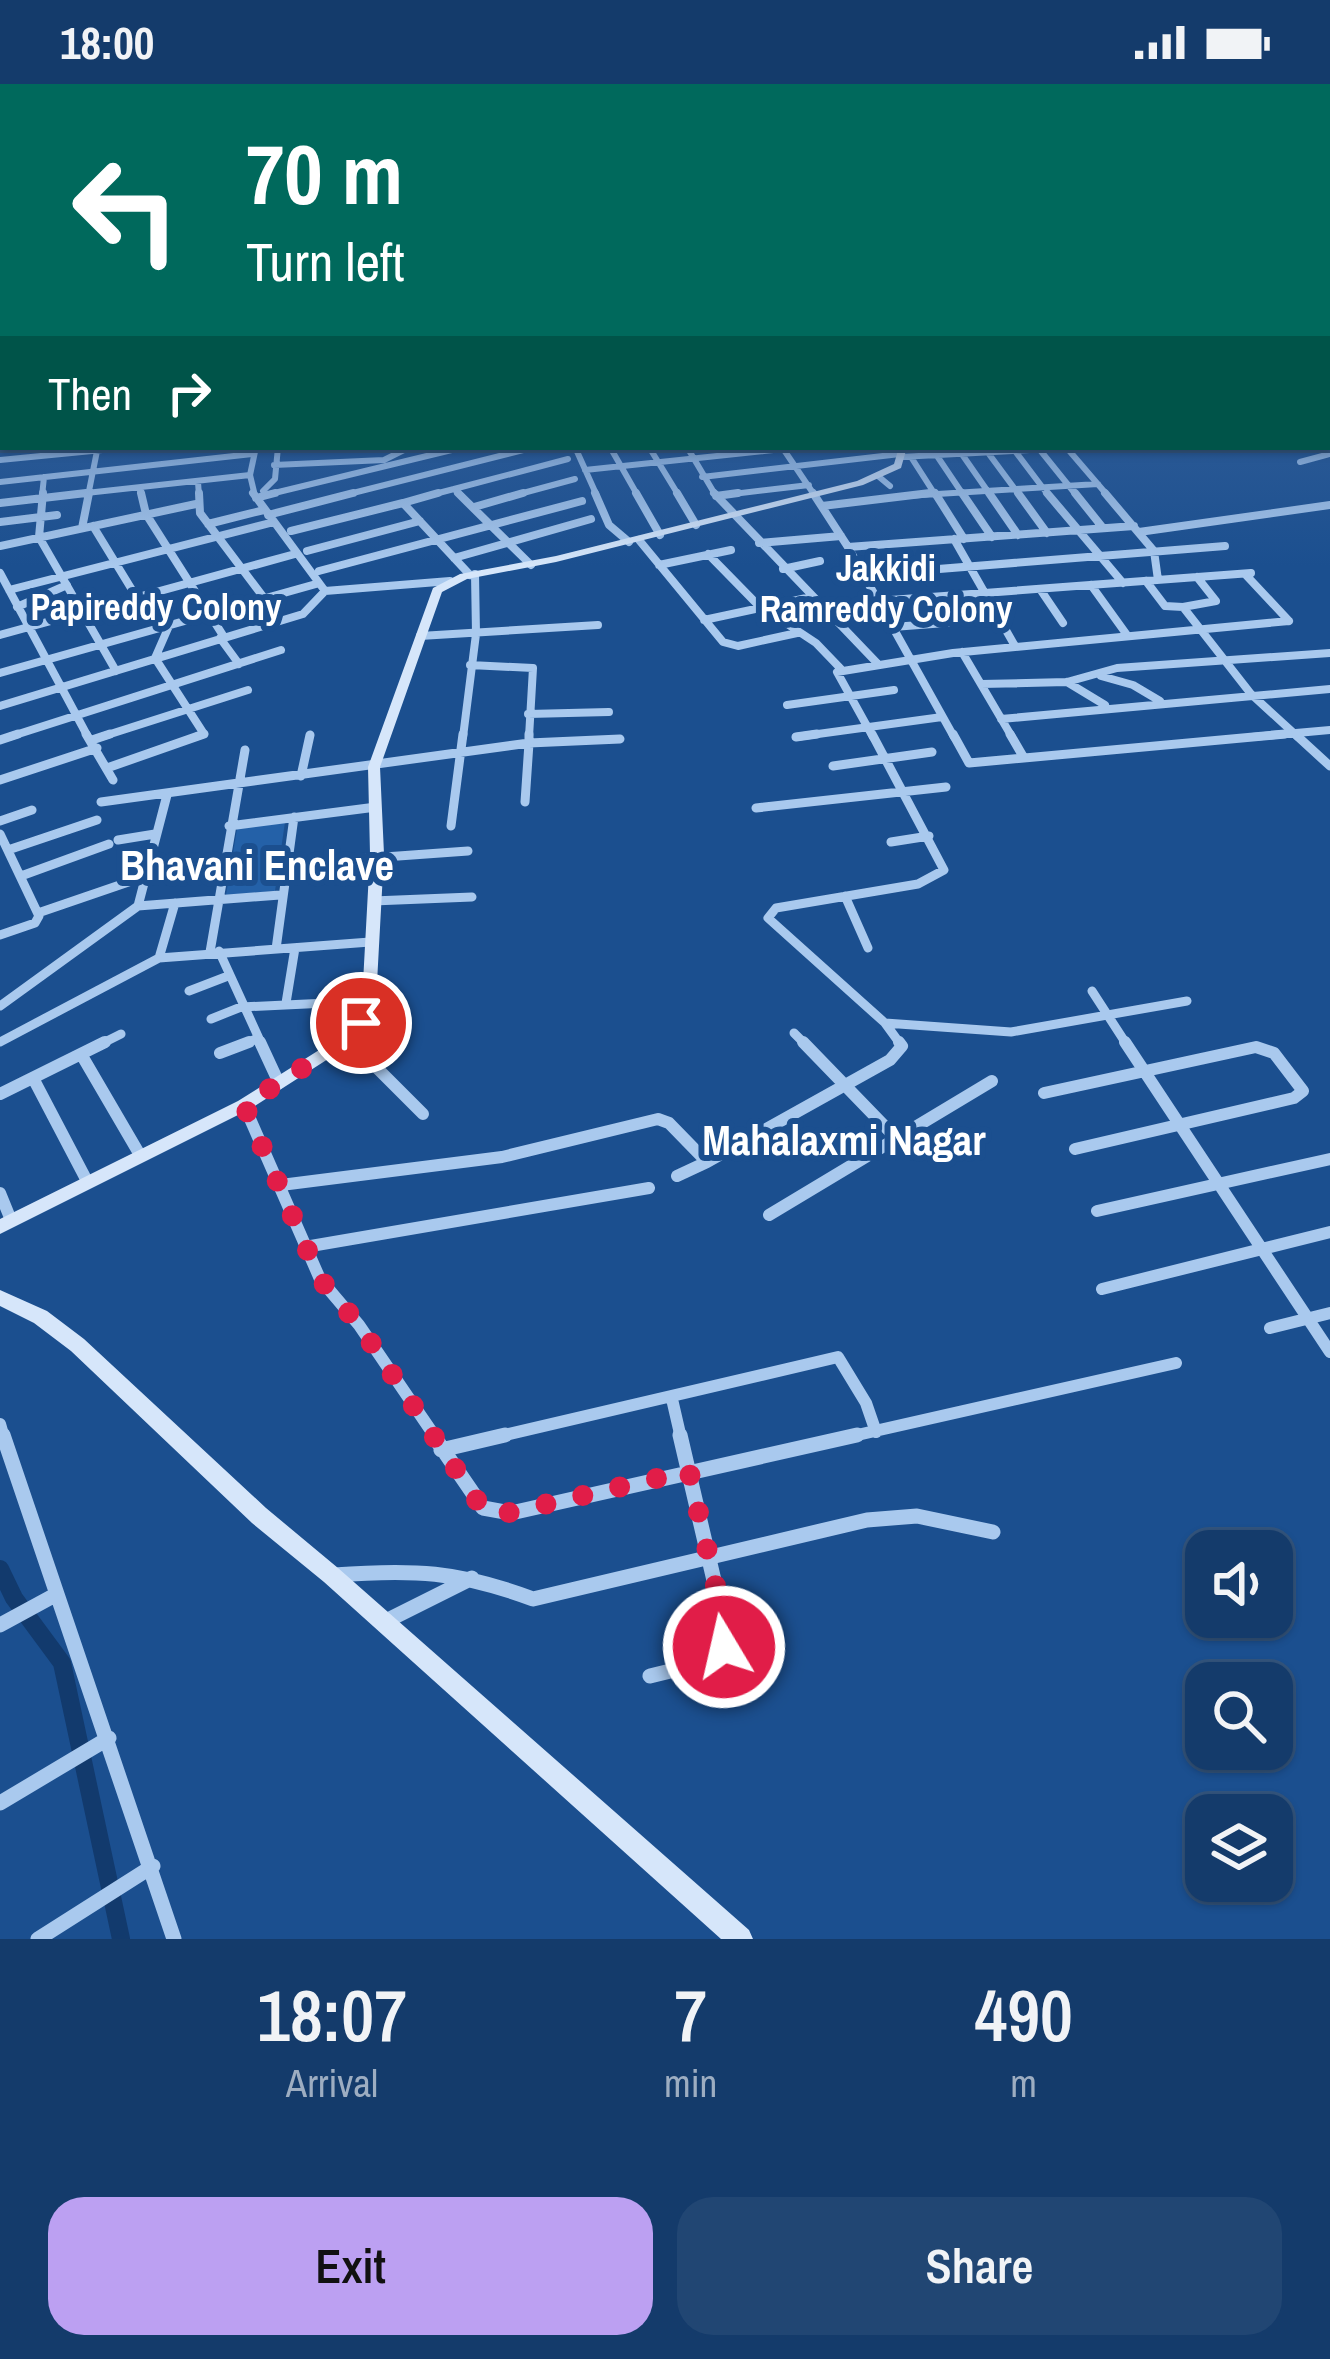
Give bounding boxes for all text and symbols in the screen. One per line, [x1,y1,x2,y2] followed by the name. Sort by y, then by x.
[60,12,154,73] text: 18:00
[246,117,403,230] text: 70 m
[48,132,204,288] icon: left
[246,225,405,298] text: Turn left
[156,360,222,426] icon: right
[48,363,132,424] text: Then
[760,544,1013,633] district label: Jakkidi Ramreddy Colony
[31,583,282,631] district label: Papireddy Colony
[120,837,394,893] district label: Bhavani Enclave
[310,972,412,1074] pin
[328,990,394,1056] icon: arrive
[702,1112,986,1168] district label: Mahalaxmi Nagar
[1185,1530,1293,1902] map controls
[1185,1530,1293,1638] button: sound
[661,1584,787,1710] position arrow
[1185,1662,1293,1770] button: search
[1185,1794,1293,1902] button: layers
[257,1966,407,2063] text: 18:07
[674,1966,707,2063] text: 7
[974,1966,1073,2063] text: 490
[286,2057,378,2109] text: Arrival
[664,2057,717,2109] text: min
[1010,2057,1037,2109] text: m
[48,2197,653,2335] button: Exit
[677,2197,1282,2335] button: Share

